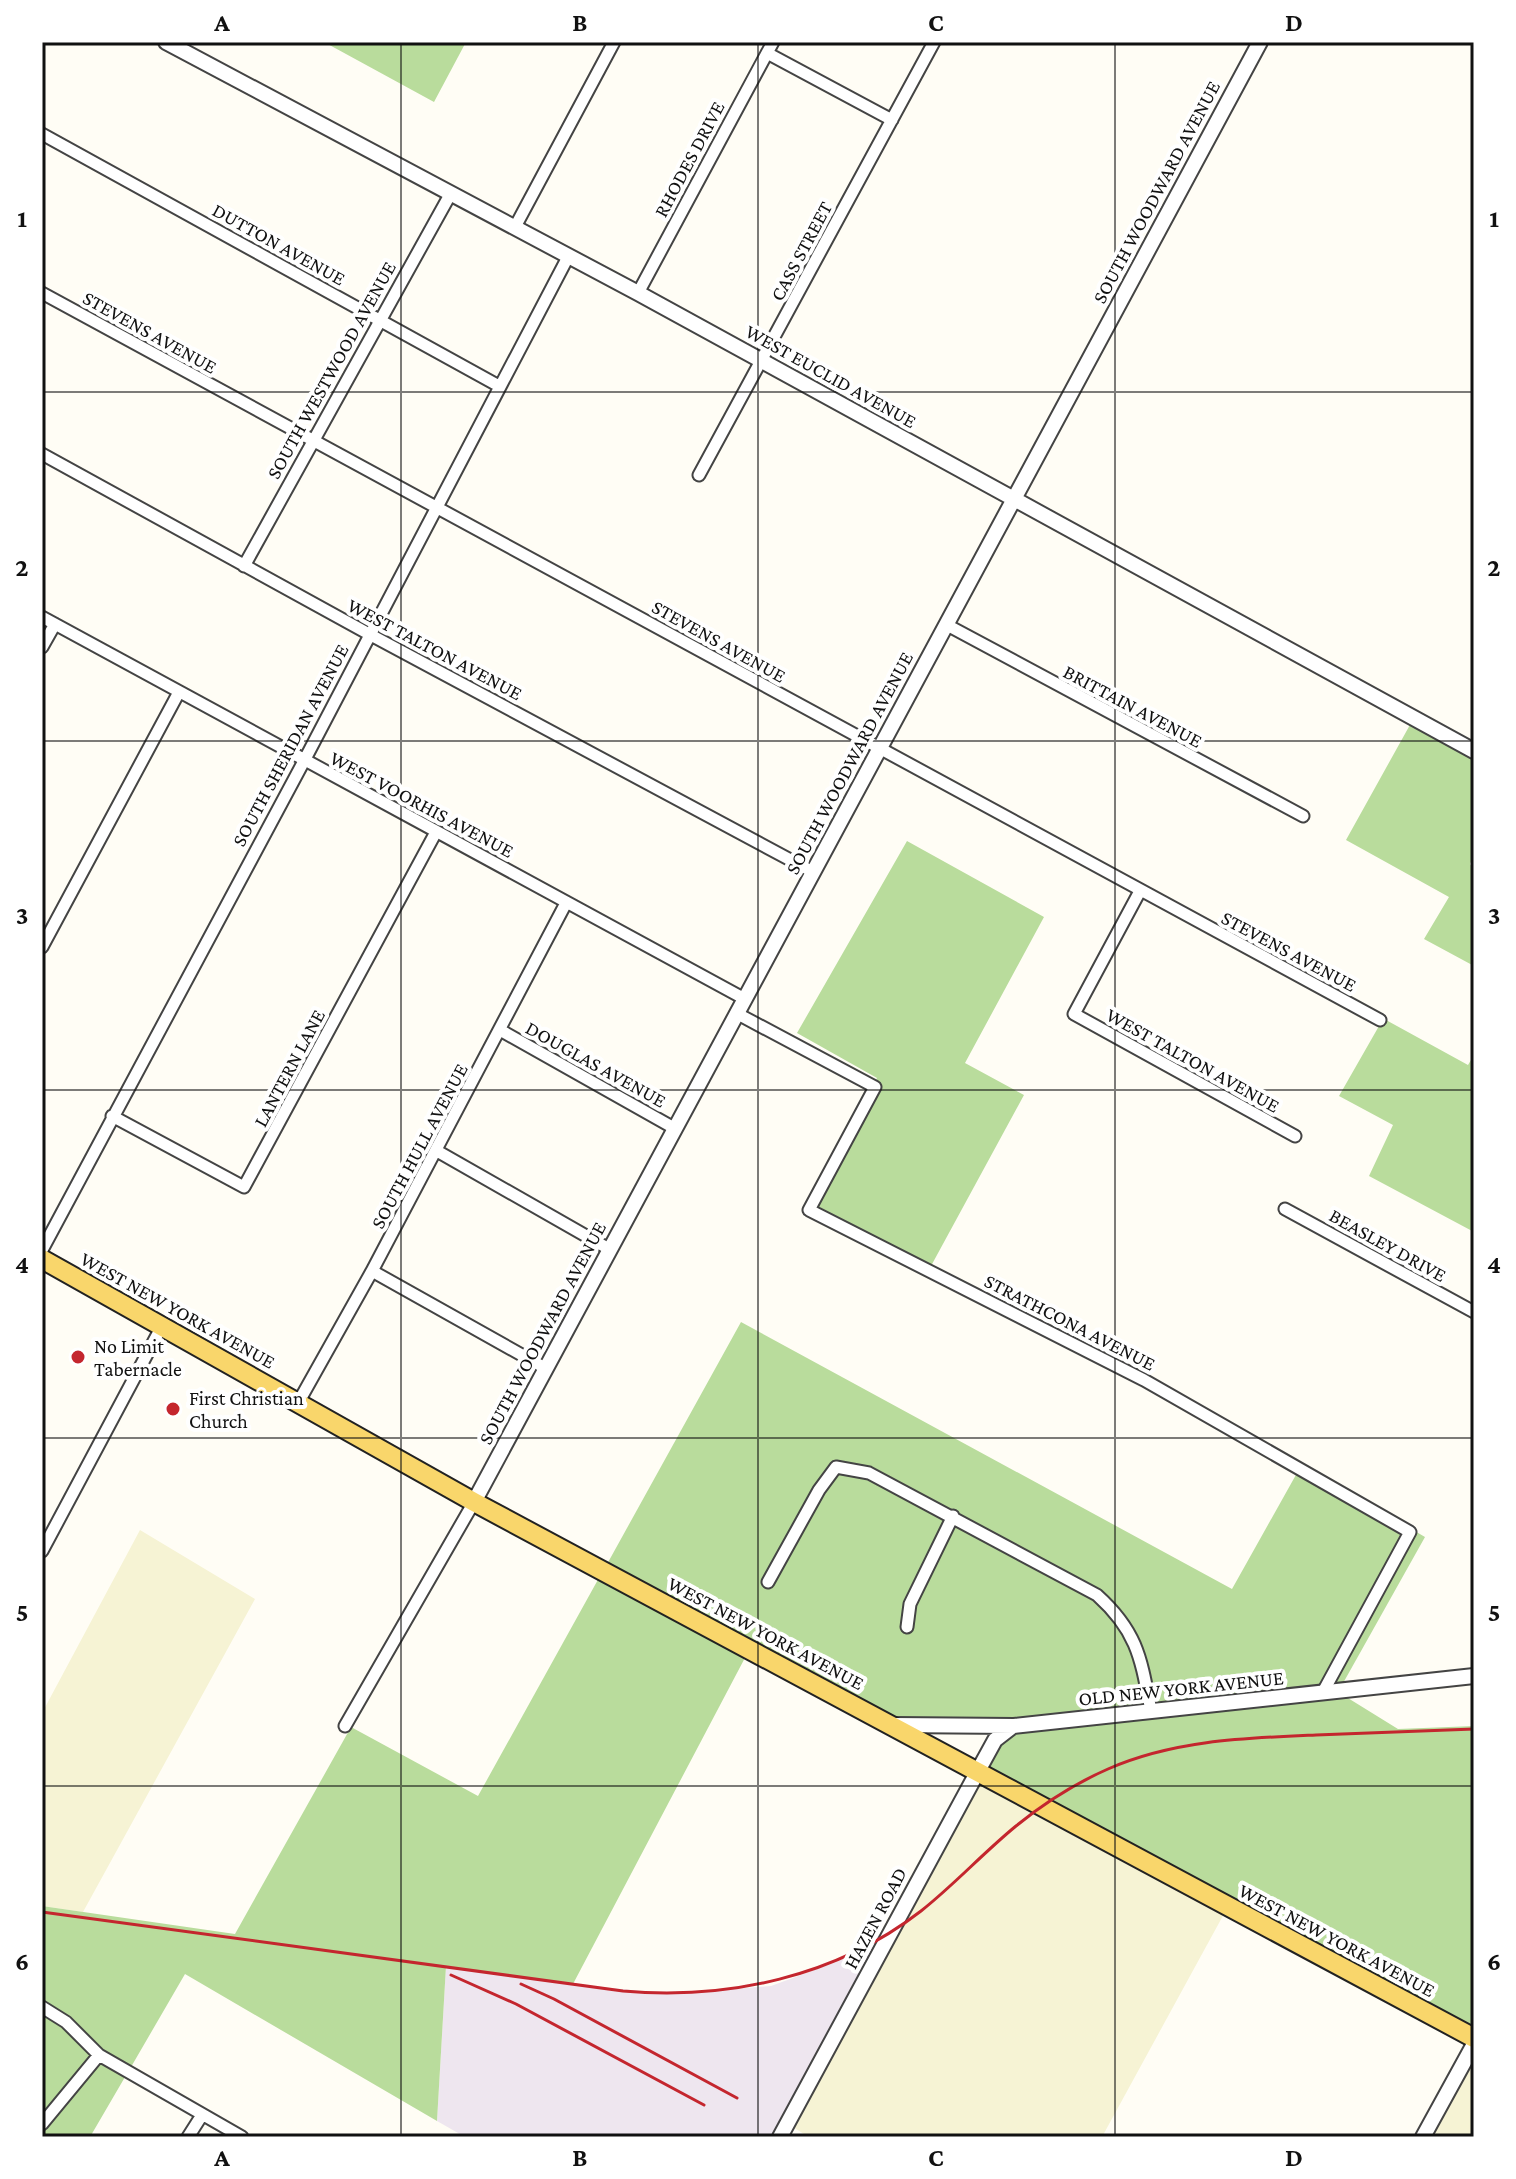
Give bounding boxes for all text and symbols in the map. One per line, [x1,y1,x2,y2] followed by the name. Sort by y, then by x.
[213,8,230,37] text: A
[572,8,588,37] text: B
[928,8,944,37] text: C
[1285,8,1303,37] text: D
[1088,77,1224,307] street label: SOUTH WOODWARD AVENUE
[649,97,729,221] street label: RHODES DRIVE
[209,198,349,290] street label: DUTTON AVENUE
[766,198,836,304] street label: CASS STREET
[17,204,27,233] text: 1
[1489,204,1499,233] text: 1
[262,257,400,483] street label: SOUTH WESTWOOD AVENUE
[79,286,221,378] street label: STEVENS AVENUE
[742,320,920,432] street label: WEST EUCLID AVENUE
[15,553,29,582] text: 2
[1487,553,1501,582] text: 2
[344,594,526,704] street label: WEST TALTON AVENUE
[648,595,790,687] street label: STEVENS AVENUE
[227,640,353,850] street label: SOUTH SHERIDAN AVENUE
[781,648,917,878] street label: SOUTH WOODWARD AVENUE
[1060,660,1206,752] street label: BRITTAIN AVENUE
[326,746,518,862] street label: WEST VOORHIS AVENUE
[16,901,28,930] text: 3
[1488,901,1500,930] text: 3
[1218,906,1360,996] street label: STEVENS AVENUE
[1103,1003,1284,1117] street label: WEST TALTON AVENUE
[249,1005,329,1130] street label: LANTERN LANE
[522,1016,670,1112] street label: DOUGLAS AVENUE
[366,1060,472,1232] street label: SOUTH HULL AVENUE
[1326,1204,1450,1286] street label: BEASLEY DRIVE
[474,1218,610,1448] street label: SOUTH WOODWARD AVENUE
[77,1247,279,1373] street label: WEST NEW YORK AVENUE
[15,1250,29,1279] text: 4
[1487,1250,1501,1279] text: 4
[981,1269,1159,1375] street label: STRATHCONA AVENUE
[94,1335,182,1380] place label: No Limit Tabernacle
[69,1348,87,1366] marker: No Limit Tabernacle
[189,1387,304,1432] place label: First Christian Church
[164,1400,182,1418] marker: First Christian Church
[664,1572,868,1694] street label: WEST NEW YORK AVENUE
[16,1598,28,1627] text: 5
[1488,1598,1500,1627] text: 5
[1077,1666,1285,1710] street label: OLD NEW YORK AVENUE
[839,1864,911,1972] street label: HAZEN ROAD
[1235,1879,1439,2001] street label: WEST NEW YORK AVENUE
[15,1947,29,1976] text: 6
[1487,1947,1501,1976] text: 6
[213,2143,230,2172] text: A
[572,2143,588,2172] text: B
[928,2143,944,2172] text: C
[1285,2143,1303,2172] text: D

